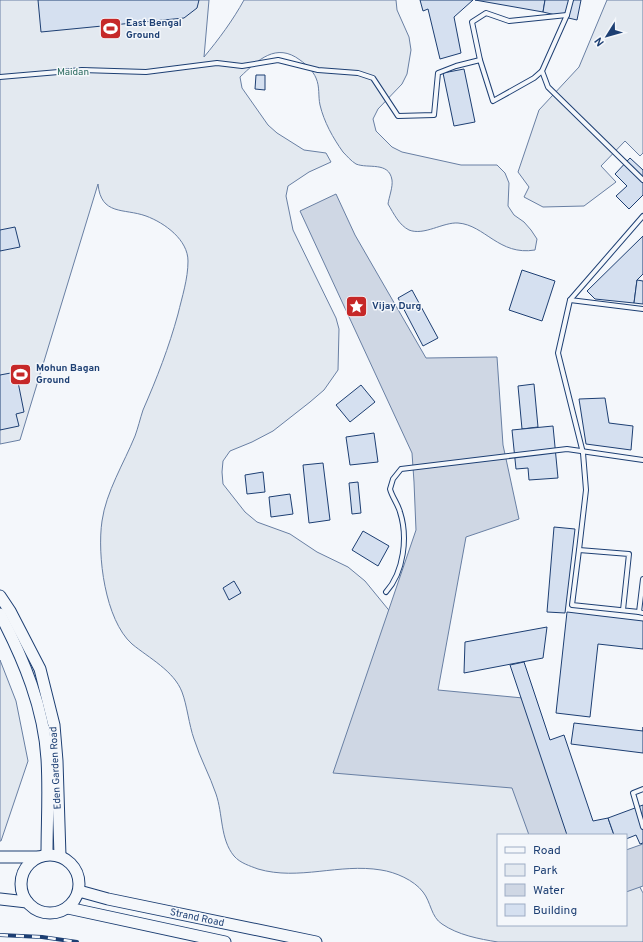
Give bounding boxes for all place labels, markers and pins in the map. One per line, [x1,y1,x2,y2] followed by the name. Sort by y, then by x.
[98,16,124,42] sports icon: East Bengal Ground
[126,17,182,42] place label: East Bengal Ground
[344,293,370,319] place icon: Vijay Durg
[372,300,421,313] place label: Vijay Durg
[7,361,33,387] sports icon: Mohun Bagan Ground
[36,362,100,387] place label: Mohun Bagan Ground

